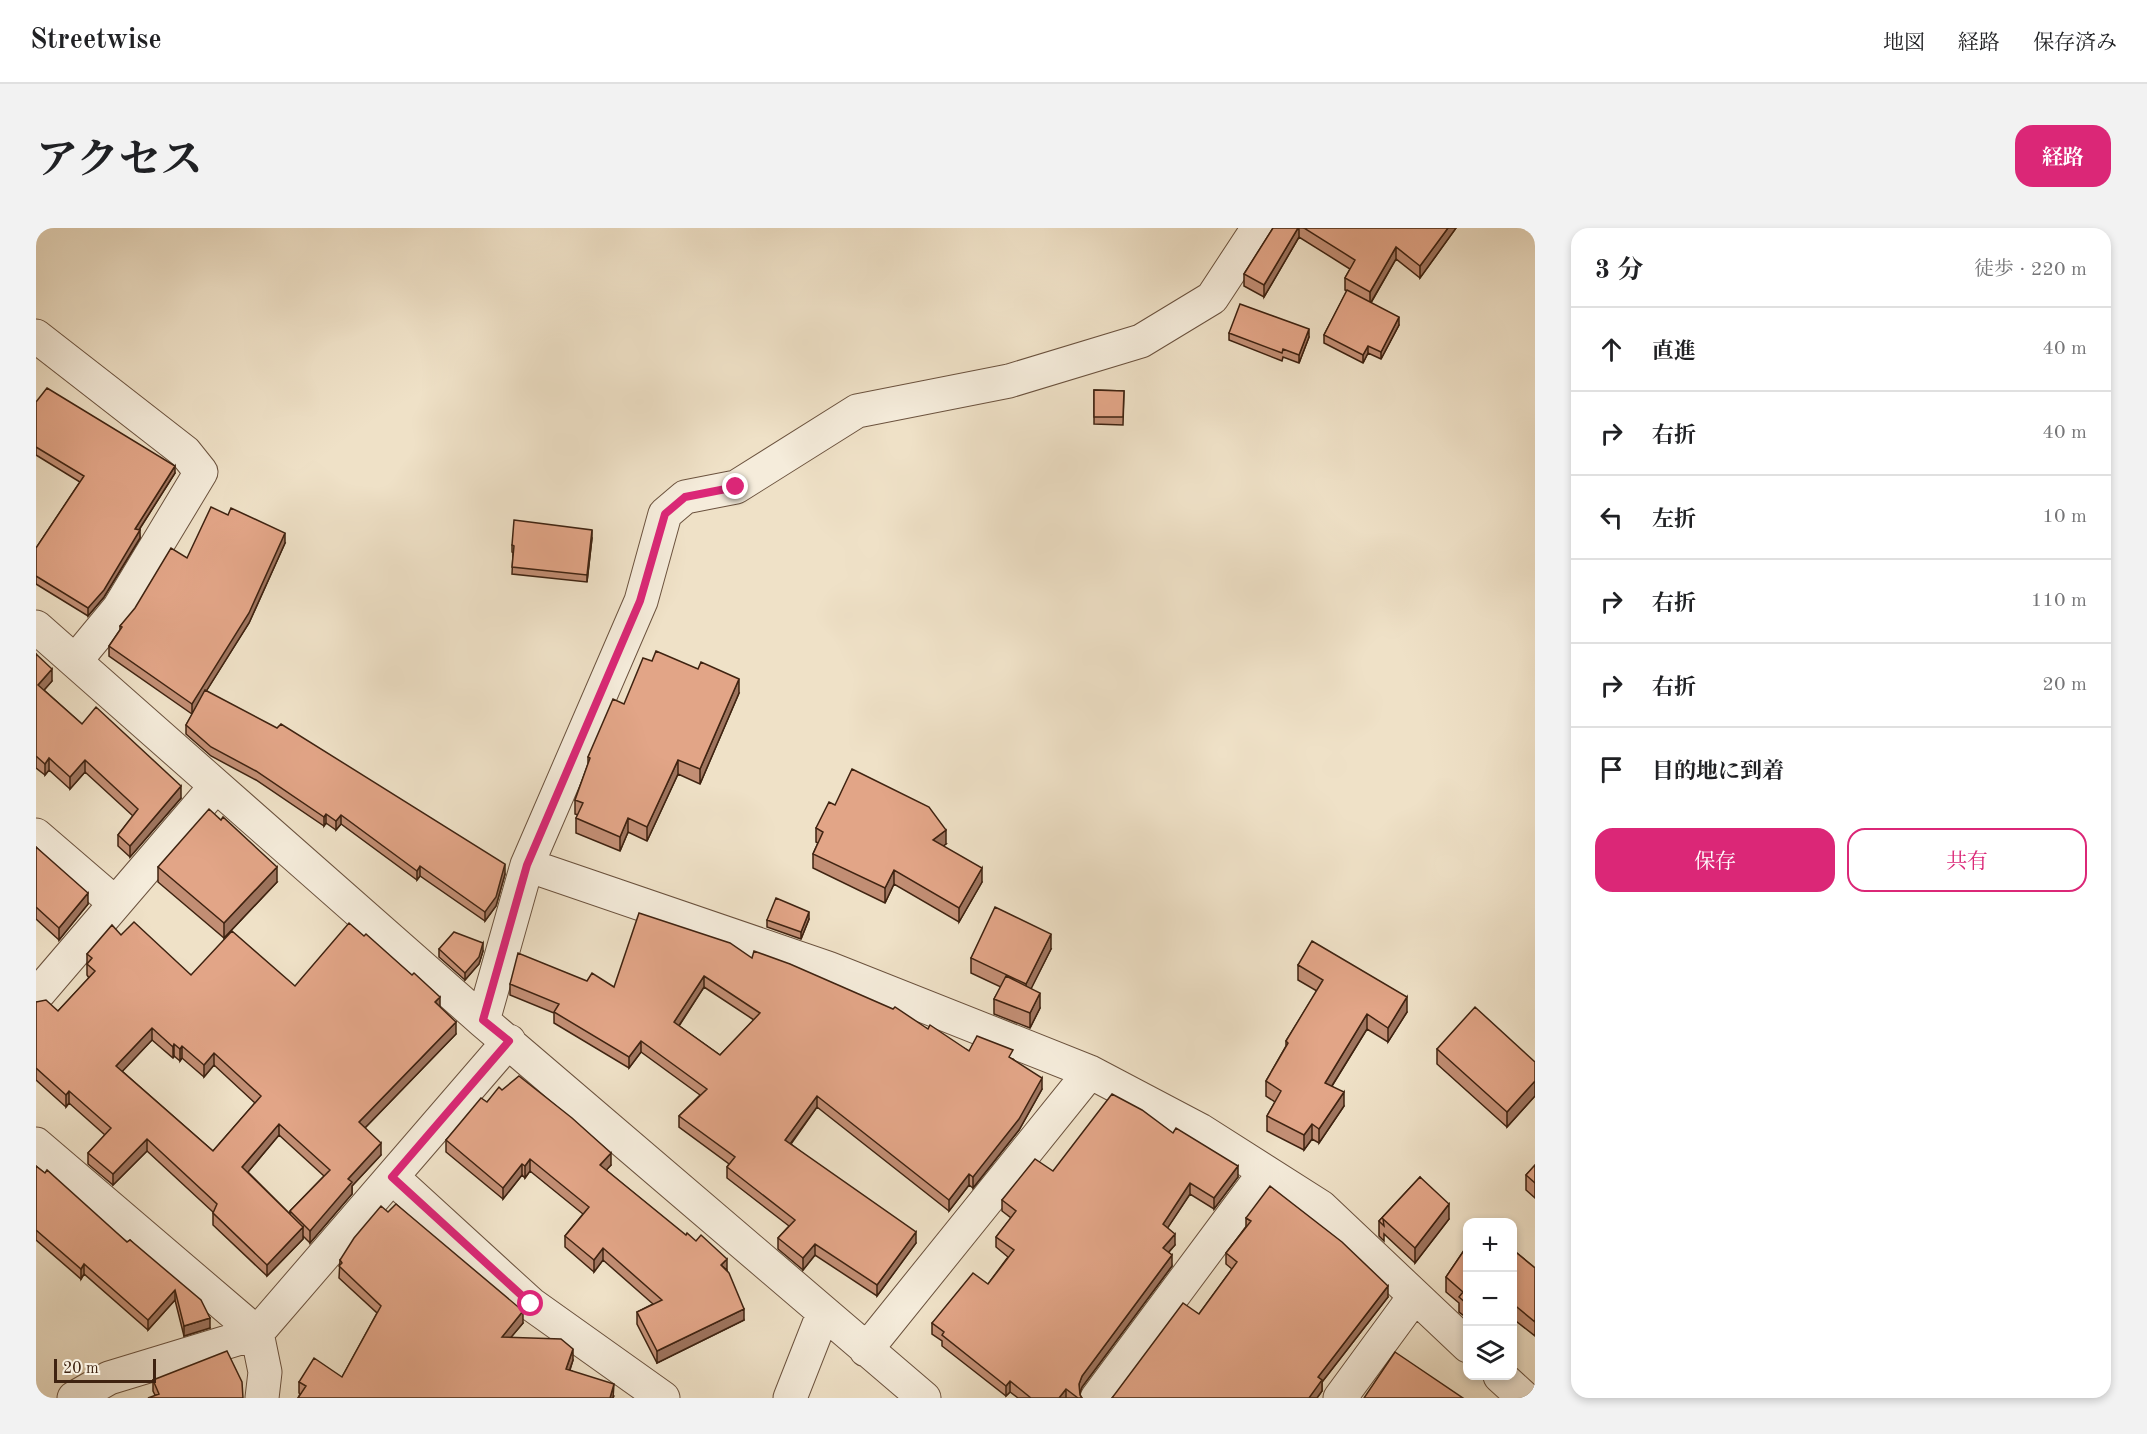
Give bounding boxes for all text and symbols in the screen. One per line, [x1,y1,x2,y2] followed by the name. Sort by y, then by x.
[30,27,162,55] text: Streetwise
[1883,33,1925,54] text: 地図
[1958,33,2000,54] text: 経路
[2033,33,2117,54] text: 保存済み
[2015,125,2111,187] button: 経路
[36,141,203,183] text: アクセス
[1595,258,1643,284] text: 3 分
[1974,260,2087,280] text: 徒歩 · 220 m
[1595,333,1628,366] icon: ahead
[2042,339,2087,359] text: 40 m
[1652,341,1696,363] text: 直進
[1595,417,1628,450] icon: right
[2042,423,2087,443] text: 40 m
[1652,425,1696,447] text: 右折
[722,473,748,499] route end
[1595,501,1628,534] icon: left
[2042,507,2087,527] text: 10 m
[1652,509,1696,531] text: 左折
[1595,585,1628,618] icon: right
[2031,591,2087,611] text: 110 m
[1652,593,1696,615] text: 右折
[1595,669,1628,702] icon: right
[2042,675,2087,695] text: 20 m
[1652,677,1696,699] text: 右折
[1595,753,1628,786] icon: arrive
[1652,761,1784,783] text: 目的地に到着
[1595,828,1835,892] button: 保存
[1847,828,2087,892] button: 共有
[1463,1218,1517,1380] map controls
[1463,1218,1517,1272] button: +
[1463,1272,1517,1326] button: −
[517,1290,543,1316] route start
[1463,1326,1517,1380] button: layers
[54,1356,156,1384] scale bar
[63,1361,99,1377] text: 20 m

